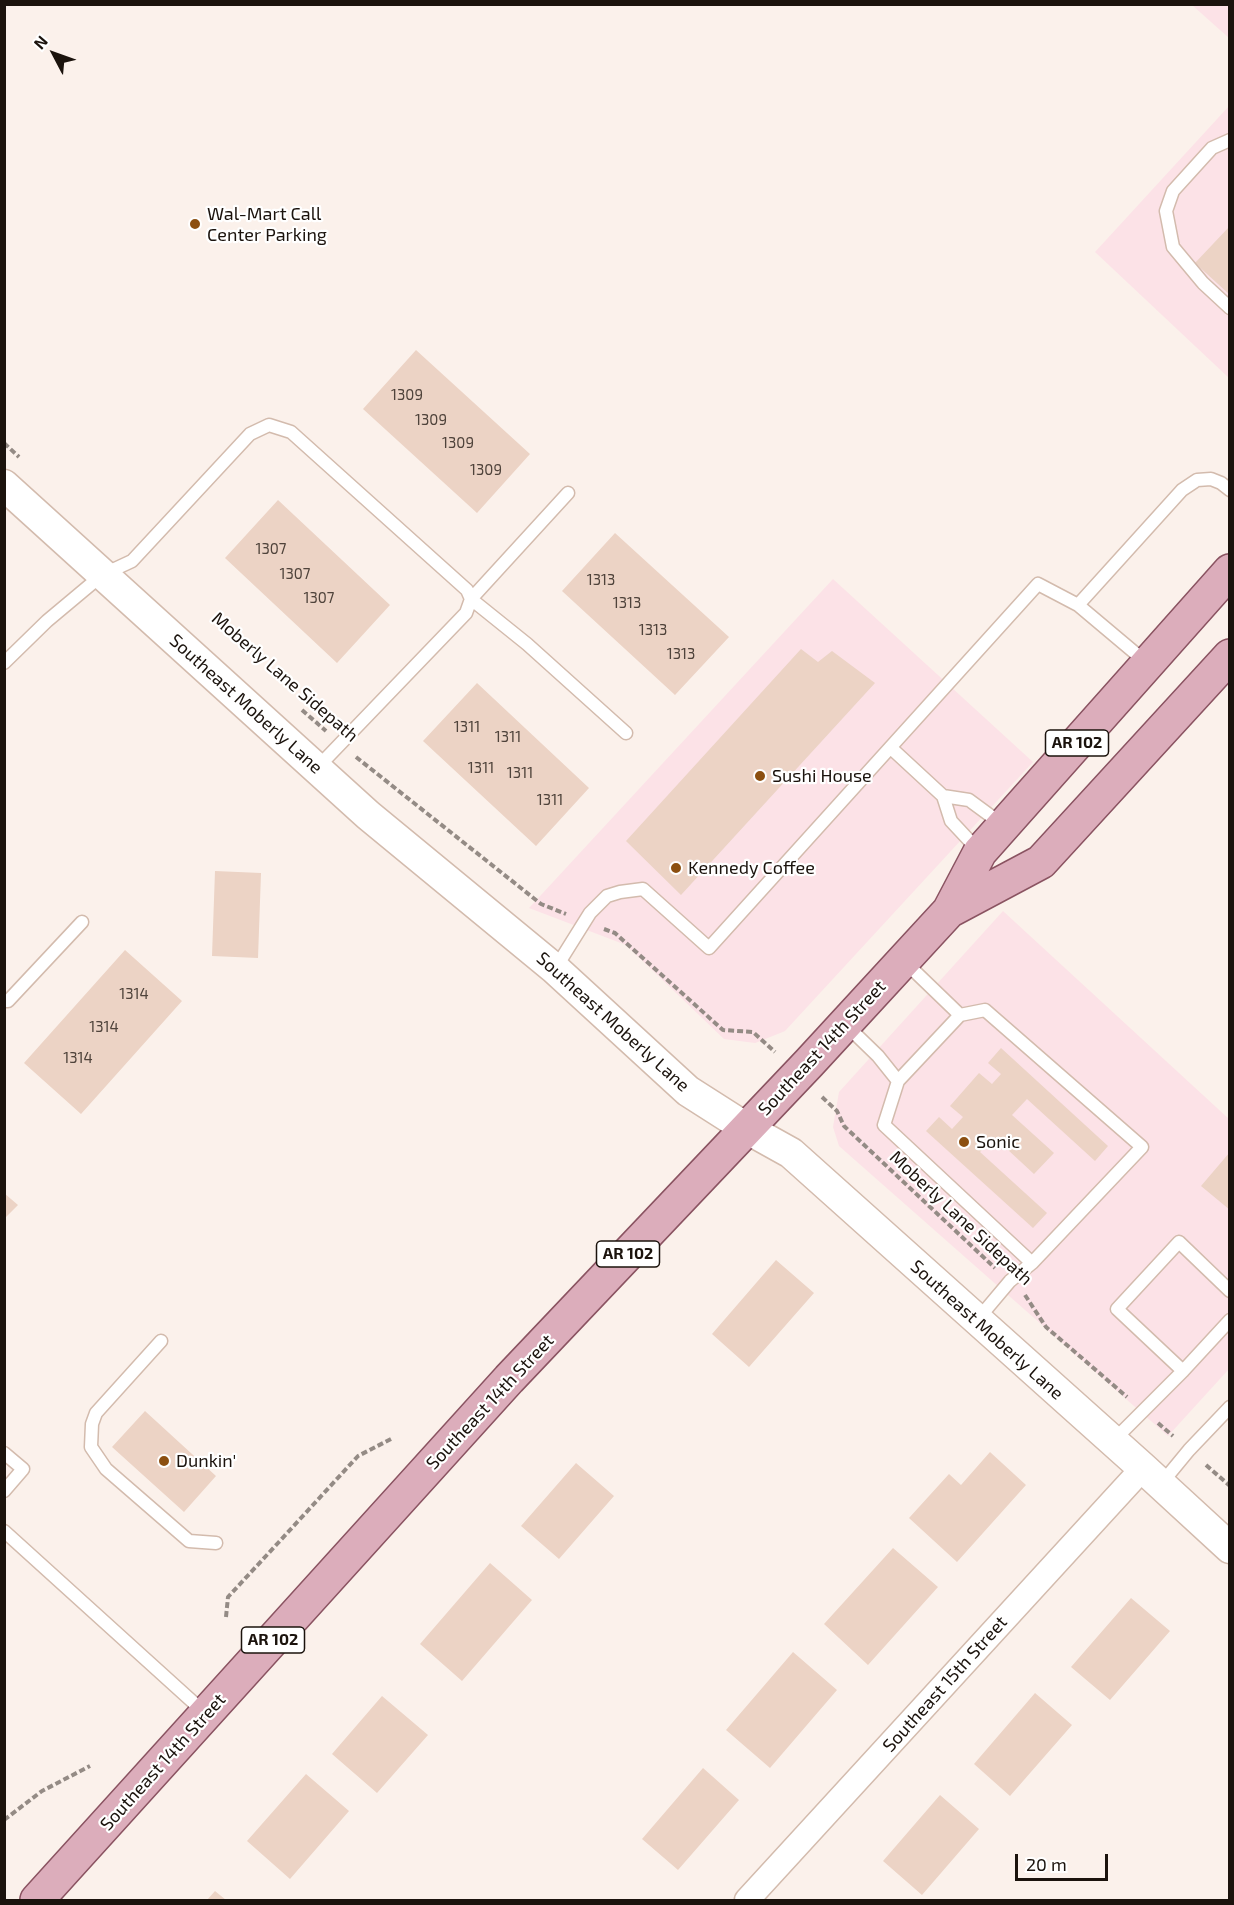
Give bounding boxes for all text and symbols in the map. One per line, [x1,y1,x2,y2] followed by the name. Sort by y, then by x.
[24,24,84,84] north arrow
[29,31,51,52] text: N
[207,203,327,246] place label: Wal-Mart Call Center Parking
[188,217,202,231] marker: Wal-Mart Call Center Parking
[391,386,423,404] house number: 1309
[415,411,447,429] house number: 1309
[442,434,474,452] house number: 1309
[470,461,502,479] house number: 1309
[255,540,287,558] house number: 1307
[279,565,311,583] house number: 1307
[587,571,615,589] house number: 1313
[303,589,335,607] house number: 1307
[613,594,641,612] house number: 1313
[207,607,363,747] street label: Moberly Lane Sidepath
[639,621,667,639] house number: 1313
[165,630,327,778] street label: Southeast Moberly Lane
[667,645,695,663] house number: 1313
[454,718,480,736] house number: 1311
[495,728,521,746] house number: 1311
[1046,730,1108,756] road number: AR 102
[468,759,494,777] house number: 1311
[507,764,533,782] house number: 1311
[772,765,872,787] place label: Sushi House
[753,769,767,783] marker: Sushi House
[537,791,563,809] house number: 1311
[688,857,815,879] place label: Kennedy Coffee
[669,861,683,875] marker: Kennedy Coffee
[532,948,694,1096] street label: Southeast Moberly Lane
[754,976,890,1120] street label: Southeast 14th Street
[119,985,149,1003] house number: 1314
[89,1018,119,1036] house number: 1314
[63,1049,93,1067] house number: 1314
[976,1131,1020,1153] place label: Sonic
[957,1135,971,1149] marker: Sonic
[885,1146,1037,1290] street label: Moberly Lane Sidepath
[596,1241,660,1267] road number: AR 102
[906,1256,1068,1404] street label: Southeast Moberly Lane
[422,1330,558,1474] street label: Southeast 14th Street
[176,1450,236,1472] place label: Dunkin'
[157,1454,171,1468] marker: Dunkin'
[878,1612,1012,1756] street label: Southeast 15th Street
[242,1627,304,1653] road number: AR 102
[96,1689,230,1835] street label: Southeast 14th Street
[1018,1842,1111,1880] scale bar
[1026,1853,1067,1875] text: 20 m

